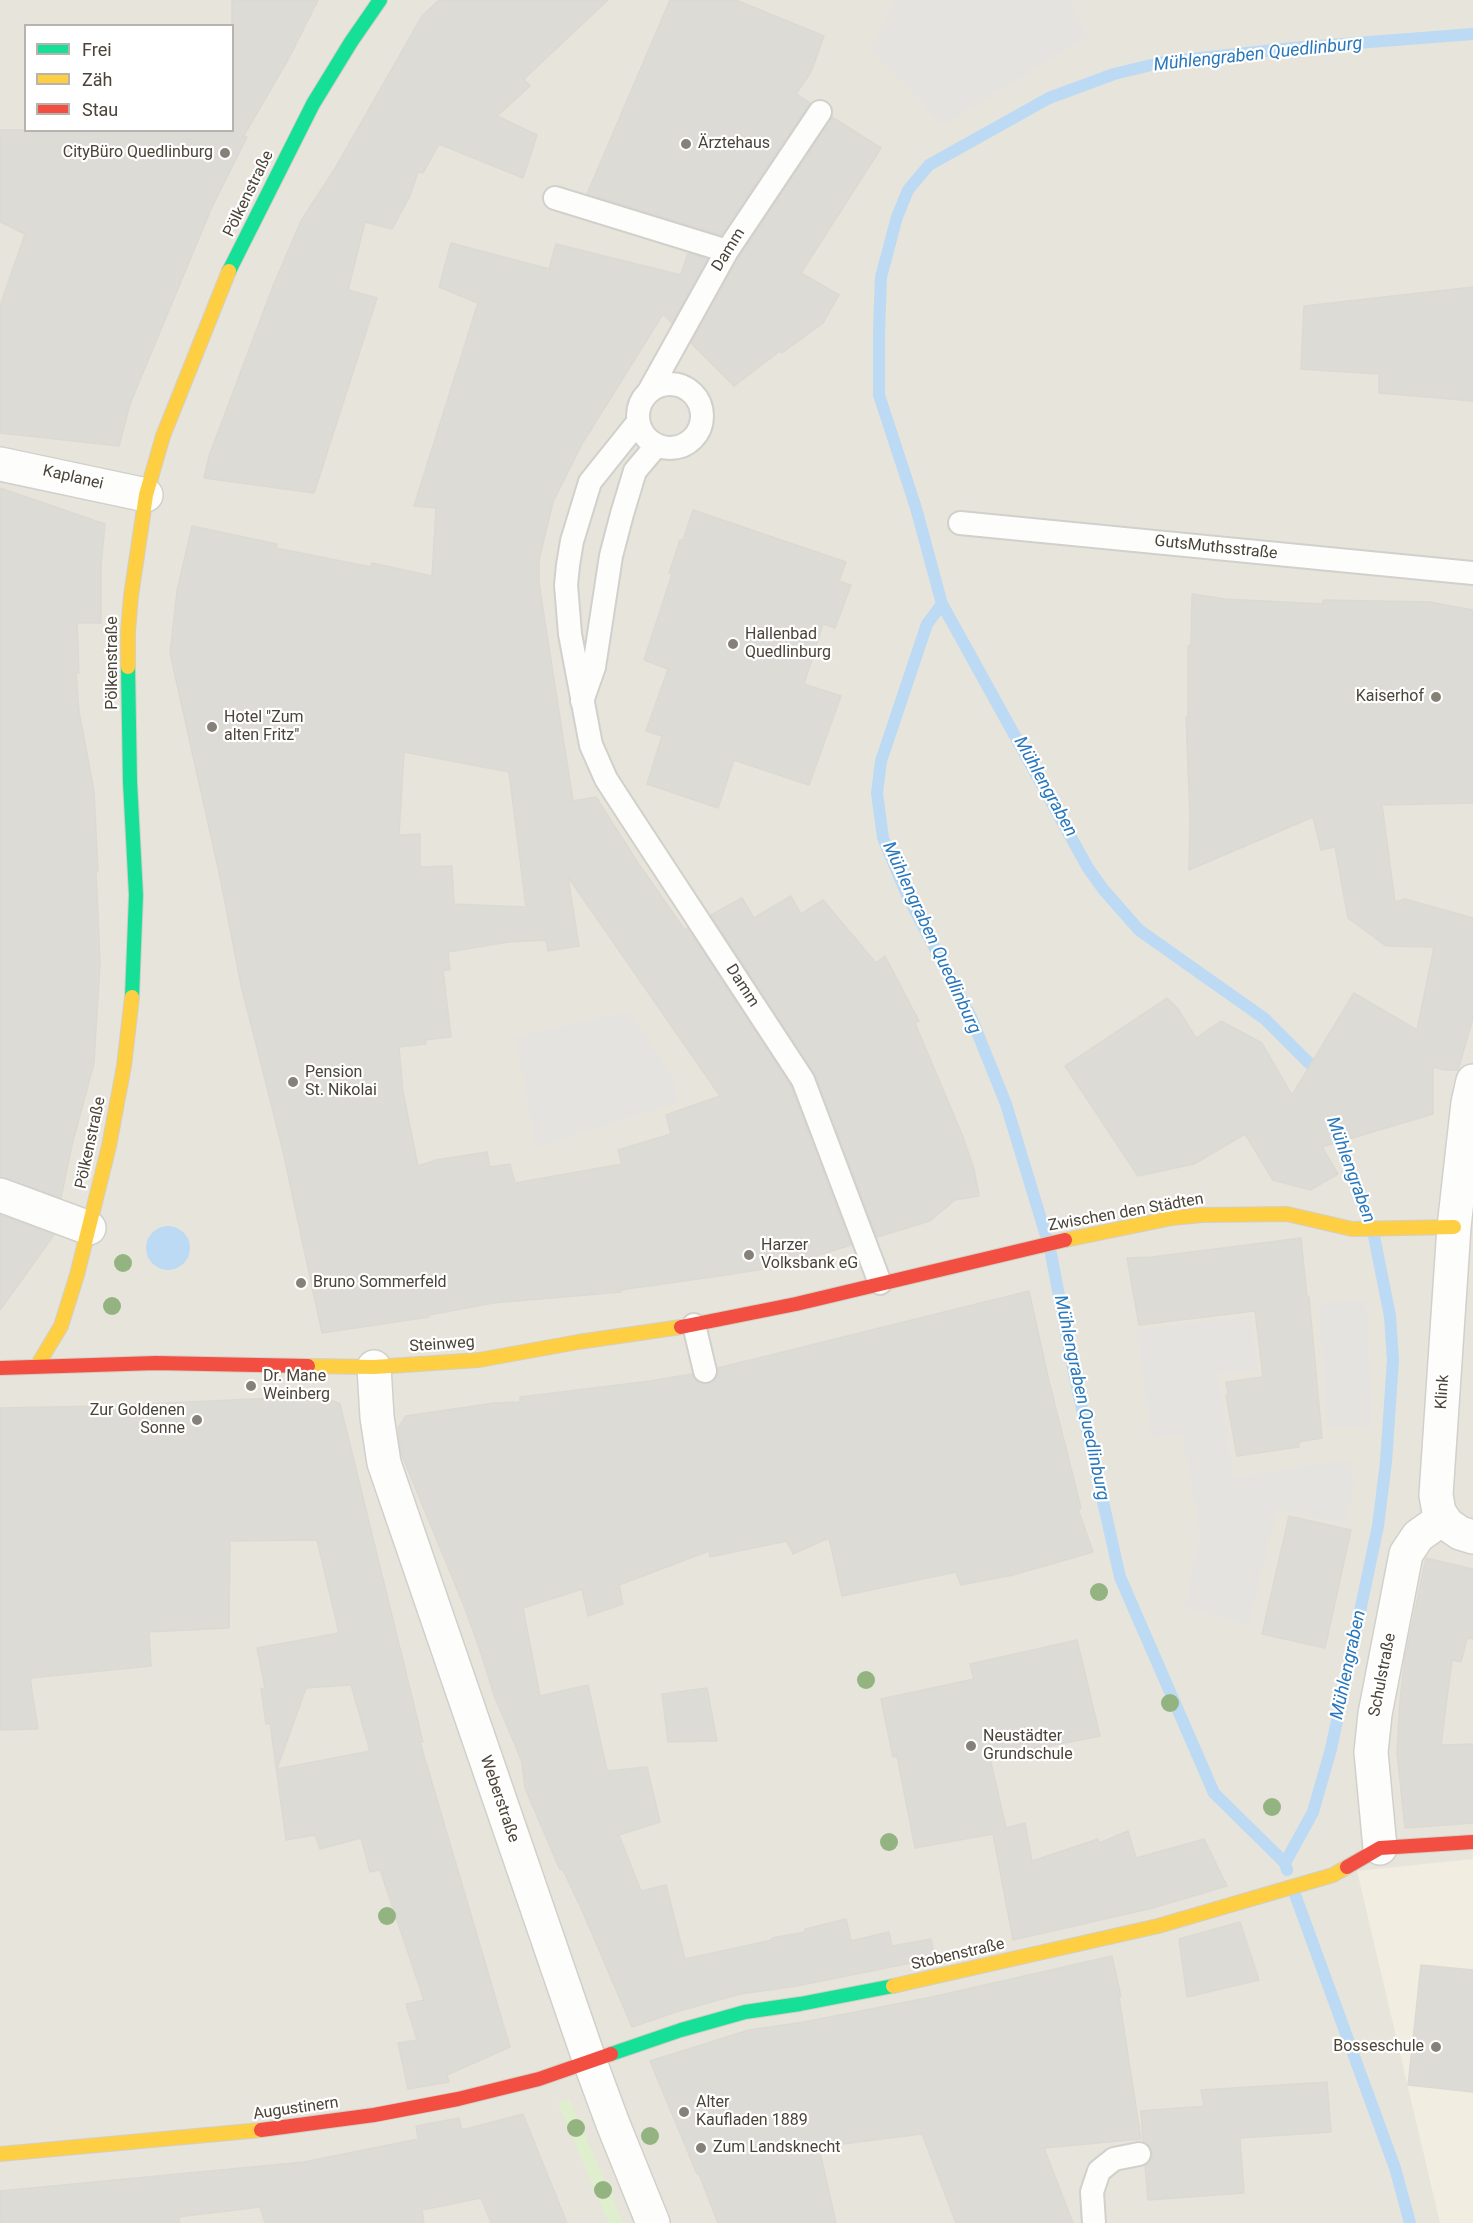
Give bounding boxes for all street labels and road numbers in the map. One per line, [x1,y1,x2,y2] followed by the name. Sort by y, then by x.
[220,148,278,240] street label: Pölkenstraße
[708,225,750,275] street label: Damm
[41,462,105,494] street label: Kaplanei
[1154,532,1278,564] street label: GutsMuthsstraße
[103,616,123,710] street label: Pölkenstraße
[721,961,763,1011] street label: Damm
[72,1095,110,1191] street label: Pölkenstraße
[1047,1190,1205,1236] street label: Zwischen den Städten
[409,1333,475,1357] street label: Steinweg
[1432,1374,1454,1410] street label: Klink
[1365,1632,1401,1718] street label: Schulstraße
[475,1753,523,1845] street label: Weberstraße
[909,1935,1007,1975] street label: Stobenstraße
[252,2094,340,2124] street label: Augustinern

